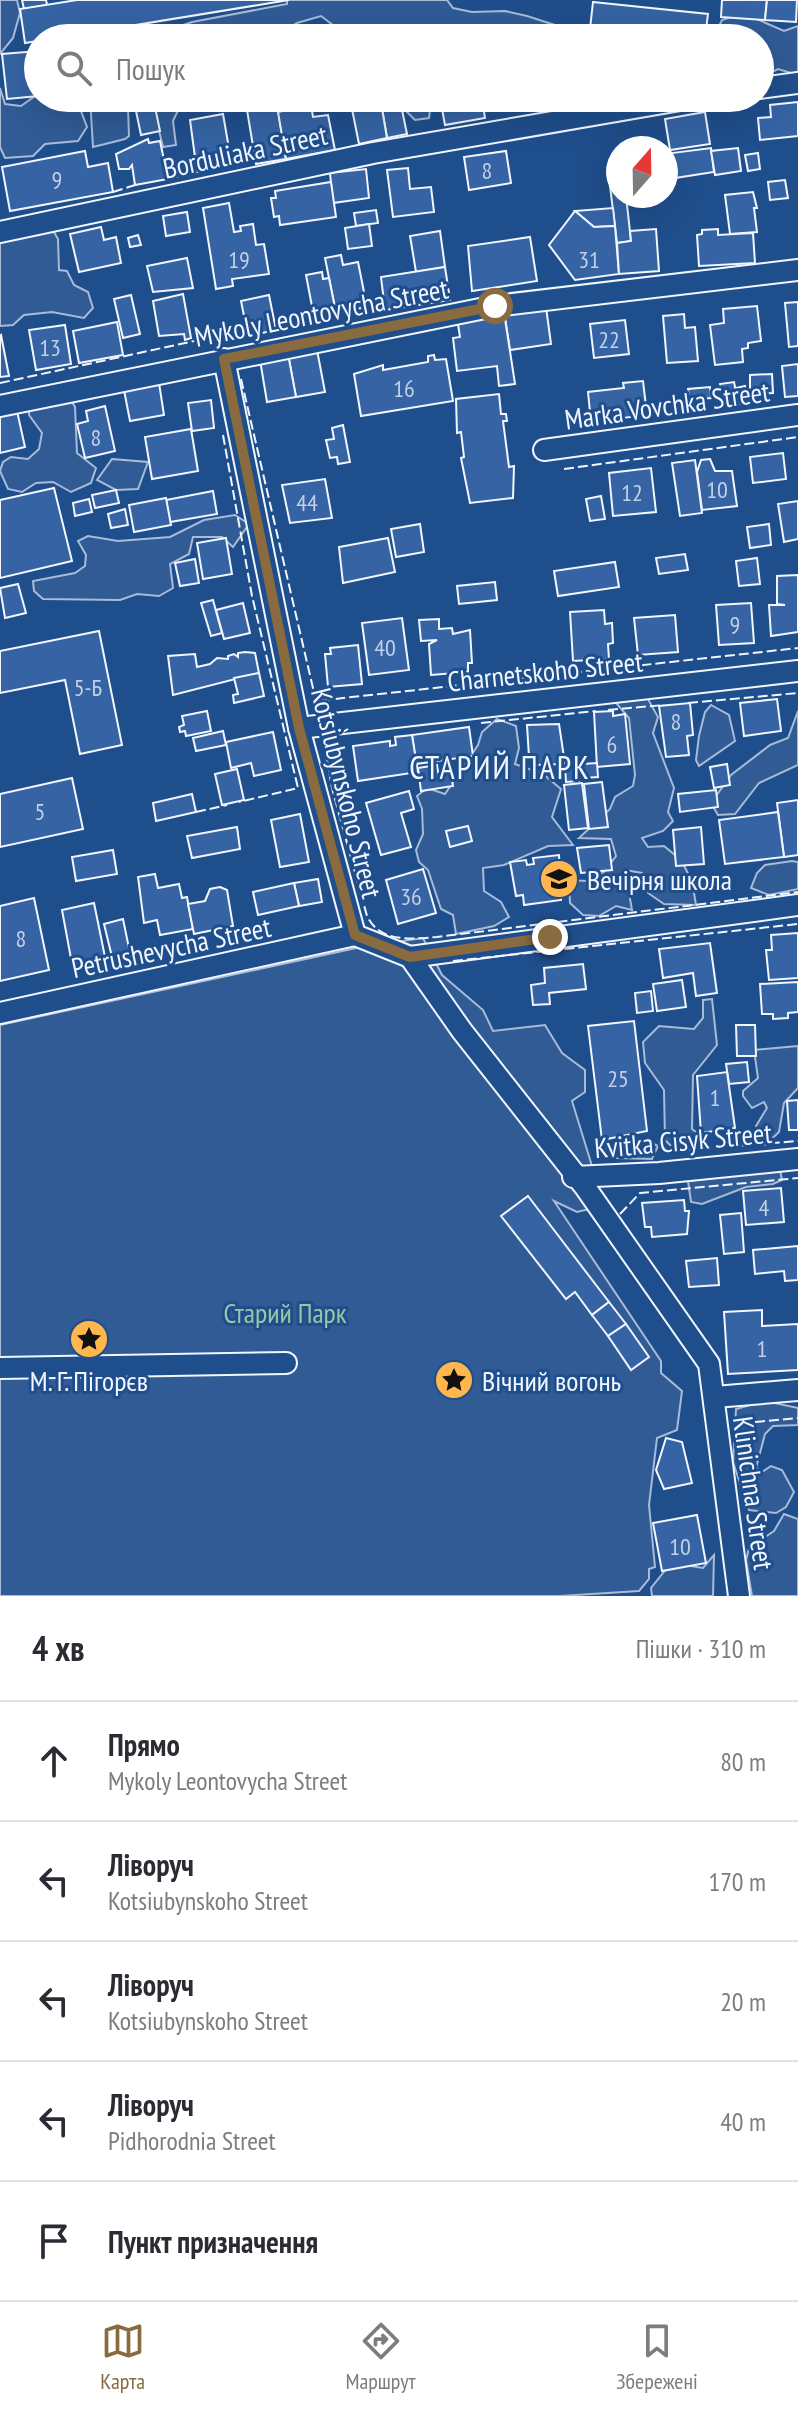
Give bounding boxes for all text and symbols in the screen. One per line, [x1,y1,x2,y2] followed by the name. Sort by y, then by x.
[24,24,774,112] search box
[52,46,96,90] icon: search
[116,49,185,88] text: Пошук
[159,115,331,186] street label: Borduliaka Street
[606,136,678,208] north arrow
[482,155,492,186] house number: 8
[52,164,62,195] house number: 9
[228,244,250,275] house number: 19
[578,244,600,275] house number: 31
[191,269,451,355] street label: Mykoly Leontovycha Street
[477,288,513,324] route start
[598,324,620,355] house number: 22
[39,332,61,363] house number: 13
[562,372,772,438] street label: Marka Vovchka Street
[393,373,415,404] house number: 16
[91,422,101,453] house number: 8
[706,474,728,505] house number: 10
[621,477,643,508] house number: 12
[296,487,318,518] house number: 44
[730,609,740,640] house number: 9
[374,632,396,663] house number: 40
[446,642,645,700] street label: Charnetskoho Street
[74,672,102,703] house number: 5-Б
[303,684,391,902] street label: Kotsiubynskoho Street
[671,706,681,737] house number: 8
[607,729,617,760] house number: 6
[409,746,591,788] district label: СТАРИЙ ПАРК
[35,796,45,827] house number: 5
[538,858,580,900] school or university icon: Вечірня школа
[587,861,732,898] place label: Вечірня школа
[400,881,422,912] house number: 36
[68,908,274,986] street label: Petrushevycha Street
[532,919,568,955] route end
[16,923,26,954] house number: 8
[607,1063,629,1094] house number: 25
[710,1082,720,1113] house number: 1
[593,1114,774,1166] street label: Kvitka Cisyk Street
[759,1192,770,1223] house number: 4
[223,1294,347,1331] park label: Старий Парк
[68,1318,110,1360] place icon: М. Г. Пігорєв
[757,1333,767,1364] house number: 1
[433,1359,475,1401] place icon: Вічний вогонь
[30,1362,148,1399] place label: М. Г. Пігорєв
[482,1362,621,1399] place label: Вічний вогонь
[725,1414,783,1572] street label: Klinichna Street
[669,1531,691,1562] house number: 10
[32,1626,84,1670] text: 4 хв
[636,1632,766,1665] text: Пішки · 310 m
[108,1725,180,1764] text: Прямо
[32,1739,76,1783] icon: ahead
[720,1745,766,1778] text: 80 m
[108,1764,347,1797] text: Mykoly Leontovycha Street
[108,1845,194,1884] text: Ліворуч
[32,1859,76,1903] icon: left
[708,1865,766,1898] text: 170 m
[108,1884,308,1917] text: Kotsiubynskoho Street
[108,1965,194,2004] text: Ліворуч
[32,1979,76,2023] icon: left
[720,1985,766,2018] text: 20 m
[108,2004,308,2037] text: Kotsiubynskoho Street
[108,2085,194,2124] text: Ліворуч
[32,2099,76,2143] icon: left
[720,2105,766,2138] text: 40 m
[108,2124,276,2157] text: Pidhorodnia Street
[32,2219,76,2263] icon: arrive
[108,2222,318,2261] text: Пункт призначення
[100,2319,145,2395] tab: Карта
[345,2319,416,2395] tab: Маршрут
[616,2319,698,2395] tab: Збережені

